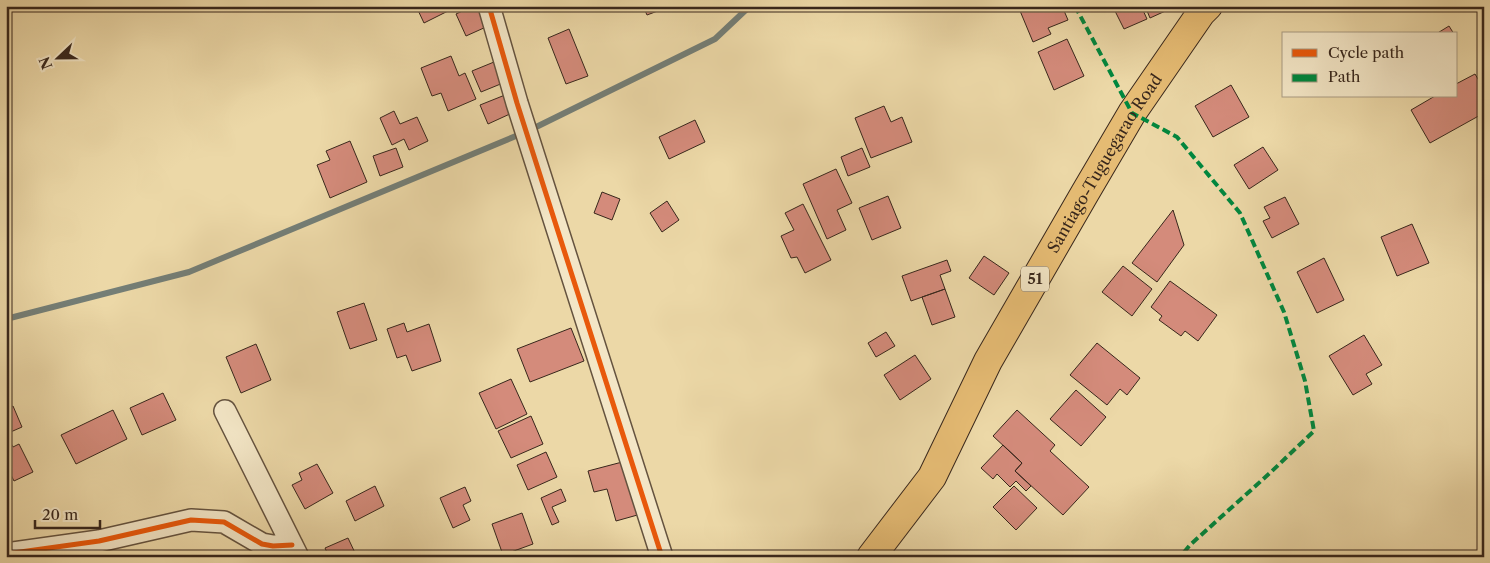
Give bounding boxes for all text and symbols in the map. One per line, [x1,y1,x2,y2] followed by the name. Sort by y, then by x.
[32,32,82,82] north arrow
[1282,32,1458,98] legend
[1328,43,1405,62] text: Cycle path
[35,54,57,72] text: N
[1328,67,1361,86] text: Path
[1043,70,1166,256] street label: Santiago-Tuguegarao Road
[1021,266,1049,292] road number: 51
[35,498,100,530] scale bar
[42,505,78,524] text: 20 m

